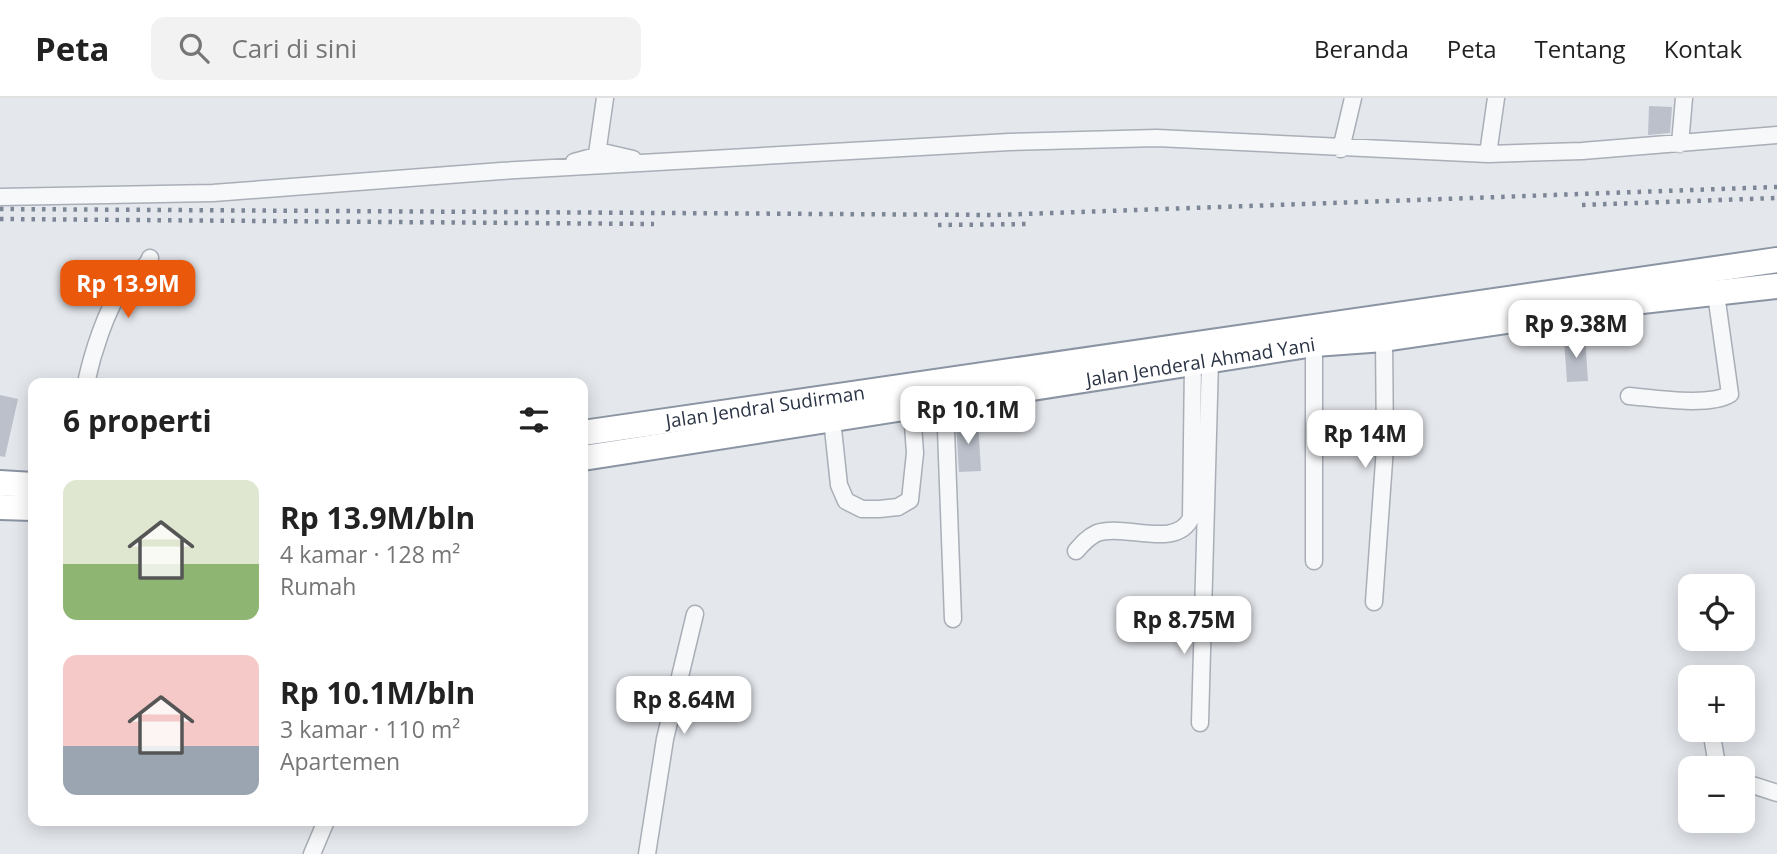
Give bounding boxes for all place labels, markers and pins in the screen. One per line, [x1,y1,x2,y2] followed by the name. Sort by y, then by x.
[56,260,200,320] pin: Rp 13.9M
[1504,300,1648,360] pin: Rp 9.38M
[896,386,1040,446] pin: Rp 10.1M
[1308,410,1422,470] pin: Rp 14M
[1112,596,1256,656] pin: Rp 8.75M
[612,676,756,736] pin: Rp 8.64M

